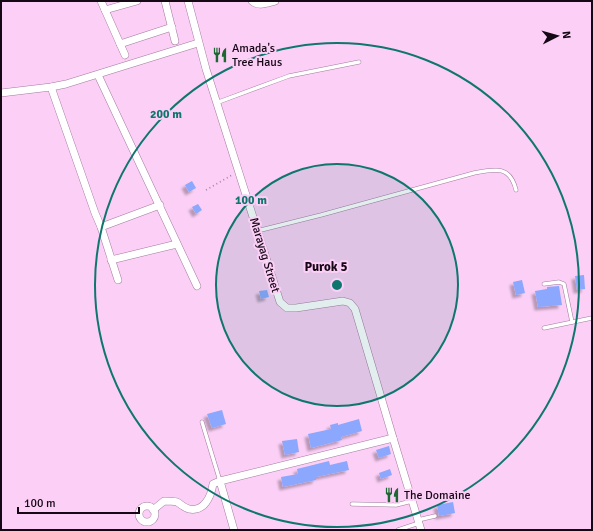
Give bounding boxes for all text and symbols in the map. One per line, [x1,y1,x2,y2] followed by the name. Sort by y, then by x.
[537,16,577,56] north arrow
[560,31,573,39] text: N
[232,41,282,70] place label: Amada's Tree Haus
[211,46,229,64] restaurant icon: Amada's Tree Haus
[150,107,182,122] text: 200 m
[235,193,267,208] text: 100 m
[246,216,283,295] street label: Marayag Street
[304,259,348,275] district label: Purok 5
[330,278,344,292] centre of rings
[383,486,401,504] restaurant icon: The Domaine
[404,488,471,503] place label: The Domaine
[18,489,139,515] scale bar
[24,496,56,511] text: 100 m

